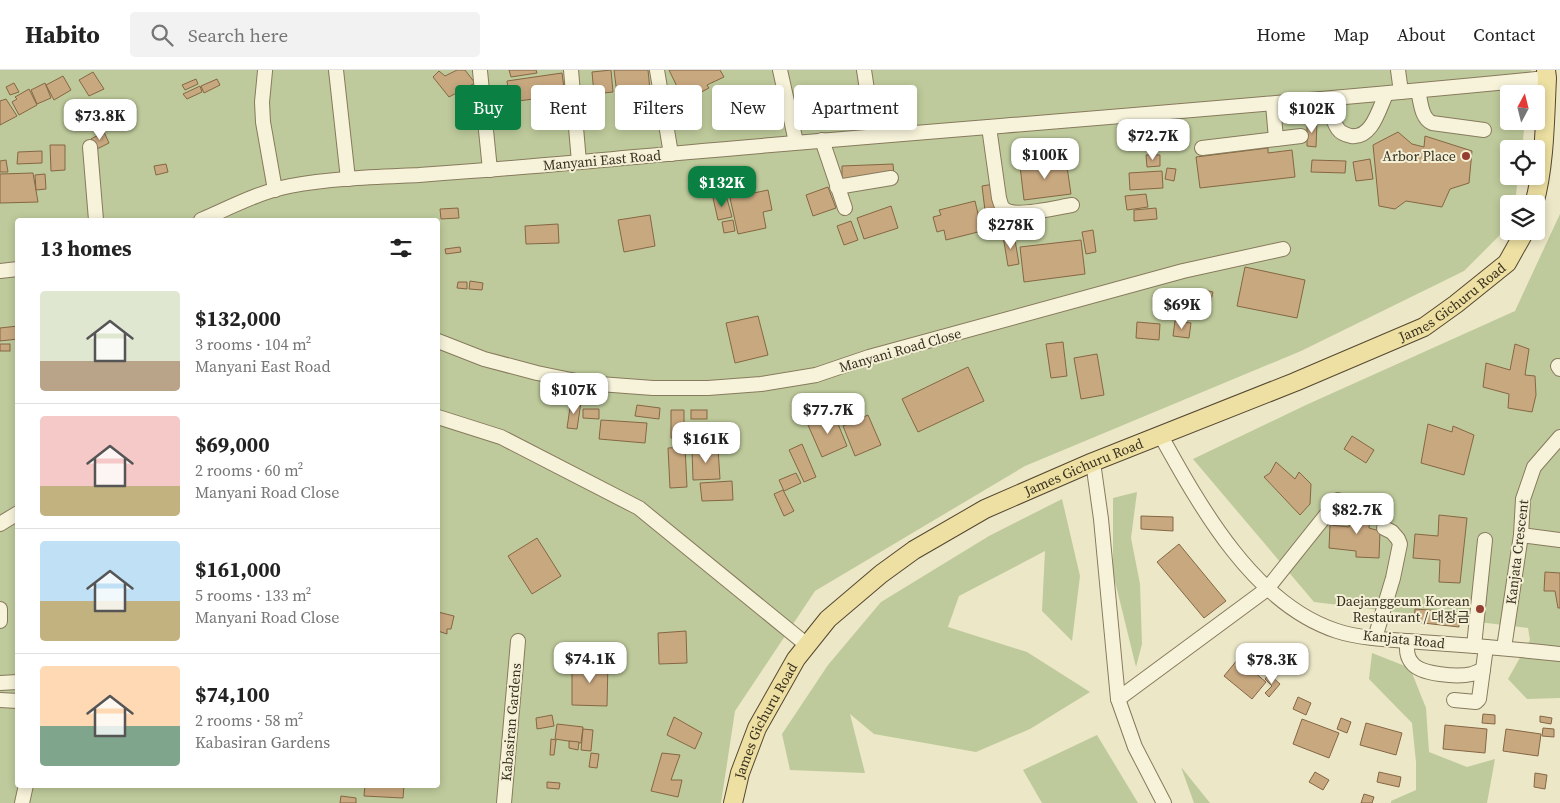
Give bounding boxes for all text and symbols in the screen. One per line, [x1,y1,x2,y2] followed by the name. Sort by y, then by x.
[130,12,480,57] search box
[25,18,100,51] text: Habito
[148,21,176,49] icon: search
[188,22,288,48] text: Search here
[1257,22,1306,47] text: Home
[1334,22,1369,47] text: Map
[1397,22,1445,47] text: About
[1473,22,1535,47] text: Contact
[455,85,521,130] chip: Buy
[531,85,605,130] chip: Rent
[615,85,702,130] chip: Filters
[712,85,784,130] chip: New
[794,85,917,130] chip: Apartment
[1500,85,1545,130] north arrow
[1500,85,1545,240] map controls
[1277,92,1347,134] pin: $102K
[1289,97,1335,119] text: $102K
[59,98,141,141] pin: $73.8K
[75,104,125,126] text: $73.8K
[1112,118,1194,161] pin: $72.7K
[1128,124,1178,146] text: $72.7K
[1010,138,1080,180] pin: $100K
[1500,140,1545,185] button: locate
[1022,143,1068,165] text: $100K
[542,145,662,175] street label: Manyani East Road
[1383,146,1456,166] place label: Arbor Place
[1460,150,1472,162] marker: Arbor Place
[687,166,757,208] pin: $132K
[699,171,745,193] text: $132K
[1500,195,1545,240] button: layers
[976,208,1046,250] pin: $278K
[988,213,1034,235] text: $278K
[40,234,132,263] text: 13 homes
[387,234,415,262] icon: filters
[1395,258,1510,347] street label: James Gichuru Road
[1152,288,1212,330] pin: $69K
[1163,293,1201,315] text: $69K
[195,304,281,333] text: $132,000
[80,311,140,371] icon: home
[837,323,963,377] street label: Manyani Road Close
[195,333,311,355] text: 3 rooms · 104 m²
[195,355,331,377] text: Manyani East Road
[539,372,609,415] pin: $107K
[551,378,597,400] text: $107K
[787,392,869,435] pin: $77.7K
[803,398,853,420] text: $77.7K
[671,422,741,464] pin: $161K
[683,427,729,449] text: $161K
[195,430,270,459] text: $69,000
[1020,433,1146,501] street label: James Gichuru Road
[80,436,140,496] icon: home
[195,459,303,481] text: 2 rooms · 60 m²
[195,481,339,503] text: Manyani Road Close
[1316,492,1398,535] pin: $82.7K
[1332,498,1382,520] text: $82.7K
[1501,498,1533,606] street label: Kanjata Crescent
[195,555,281,584] text: $161,000
[80,561,140,621] icon: home
[195,584,311,606] text: 5 rooms · 133 m²
[1336,591,1471,627] place label: Daejanggeum Korean Restaurant / 대장금
[1474,603,1486,615] marker: Daejanggeum Korean Restaurant / 대장금
[195,606,339,628] text: Manyani Road Close
[1362,625,1446,653] street label: Kanjata Road
[549,642,631,684] pin: $74.1K
[1231,642,1313,685] pin: $78.3K
[565,647,615,669] text: $74.1K
[1247,648,1297,670] text: $78.3K
[729,659,802,781] street label: James Gichuru Road
[496,662,526,782] street label: Kabasiran Gardens
[195,680,270,709] text: $74,100
[80,686,140,746] icon: home
[195,709,303,731] text: 2 rooms · 58 m²
[195,731,330,753] text: Kabasiran Gardens

